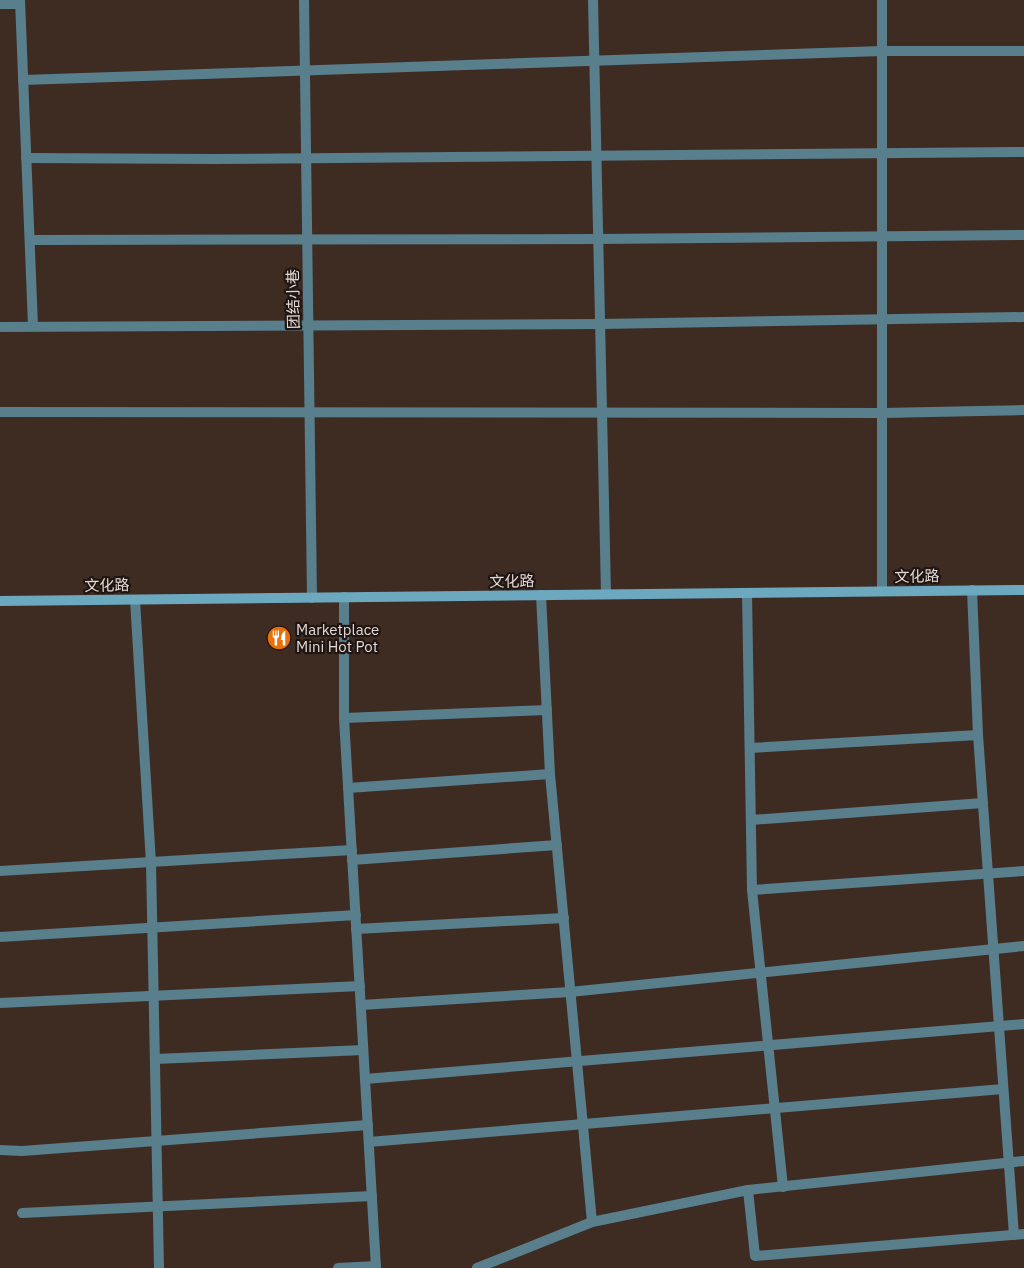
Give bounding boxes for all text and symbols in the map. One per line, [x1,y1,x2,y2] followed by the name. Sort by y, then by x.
[283,269,303,329] street label: 团结小巷
[894,566,940,586] street label: 文化路
[489,571,535,591] street label: 文化路
[84,575,130,595] street label: 文化路
[296,620,379,656] place label: Marketplace Mini Hot Pot
[266,625,292,651] restaurant icon: Marketplace Mini Hot Pot

